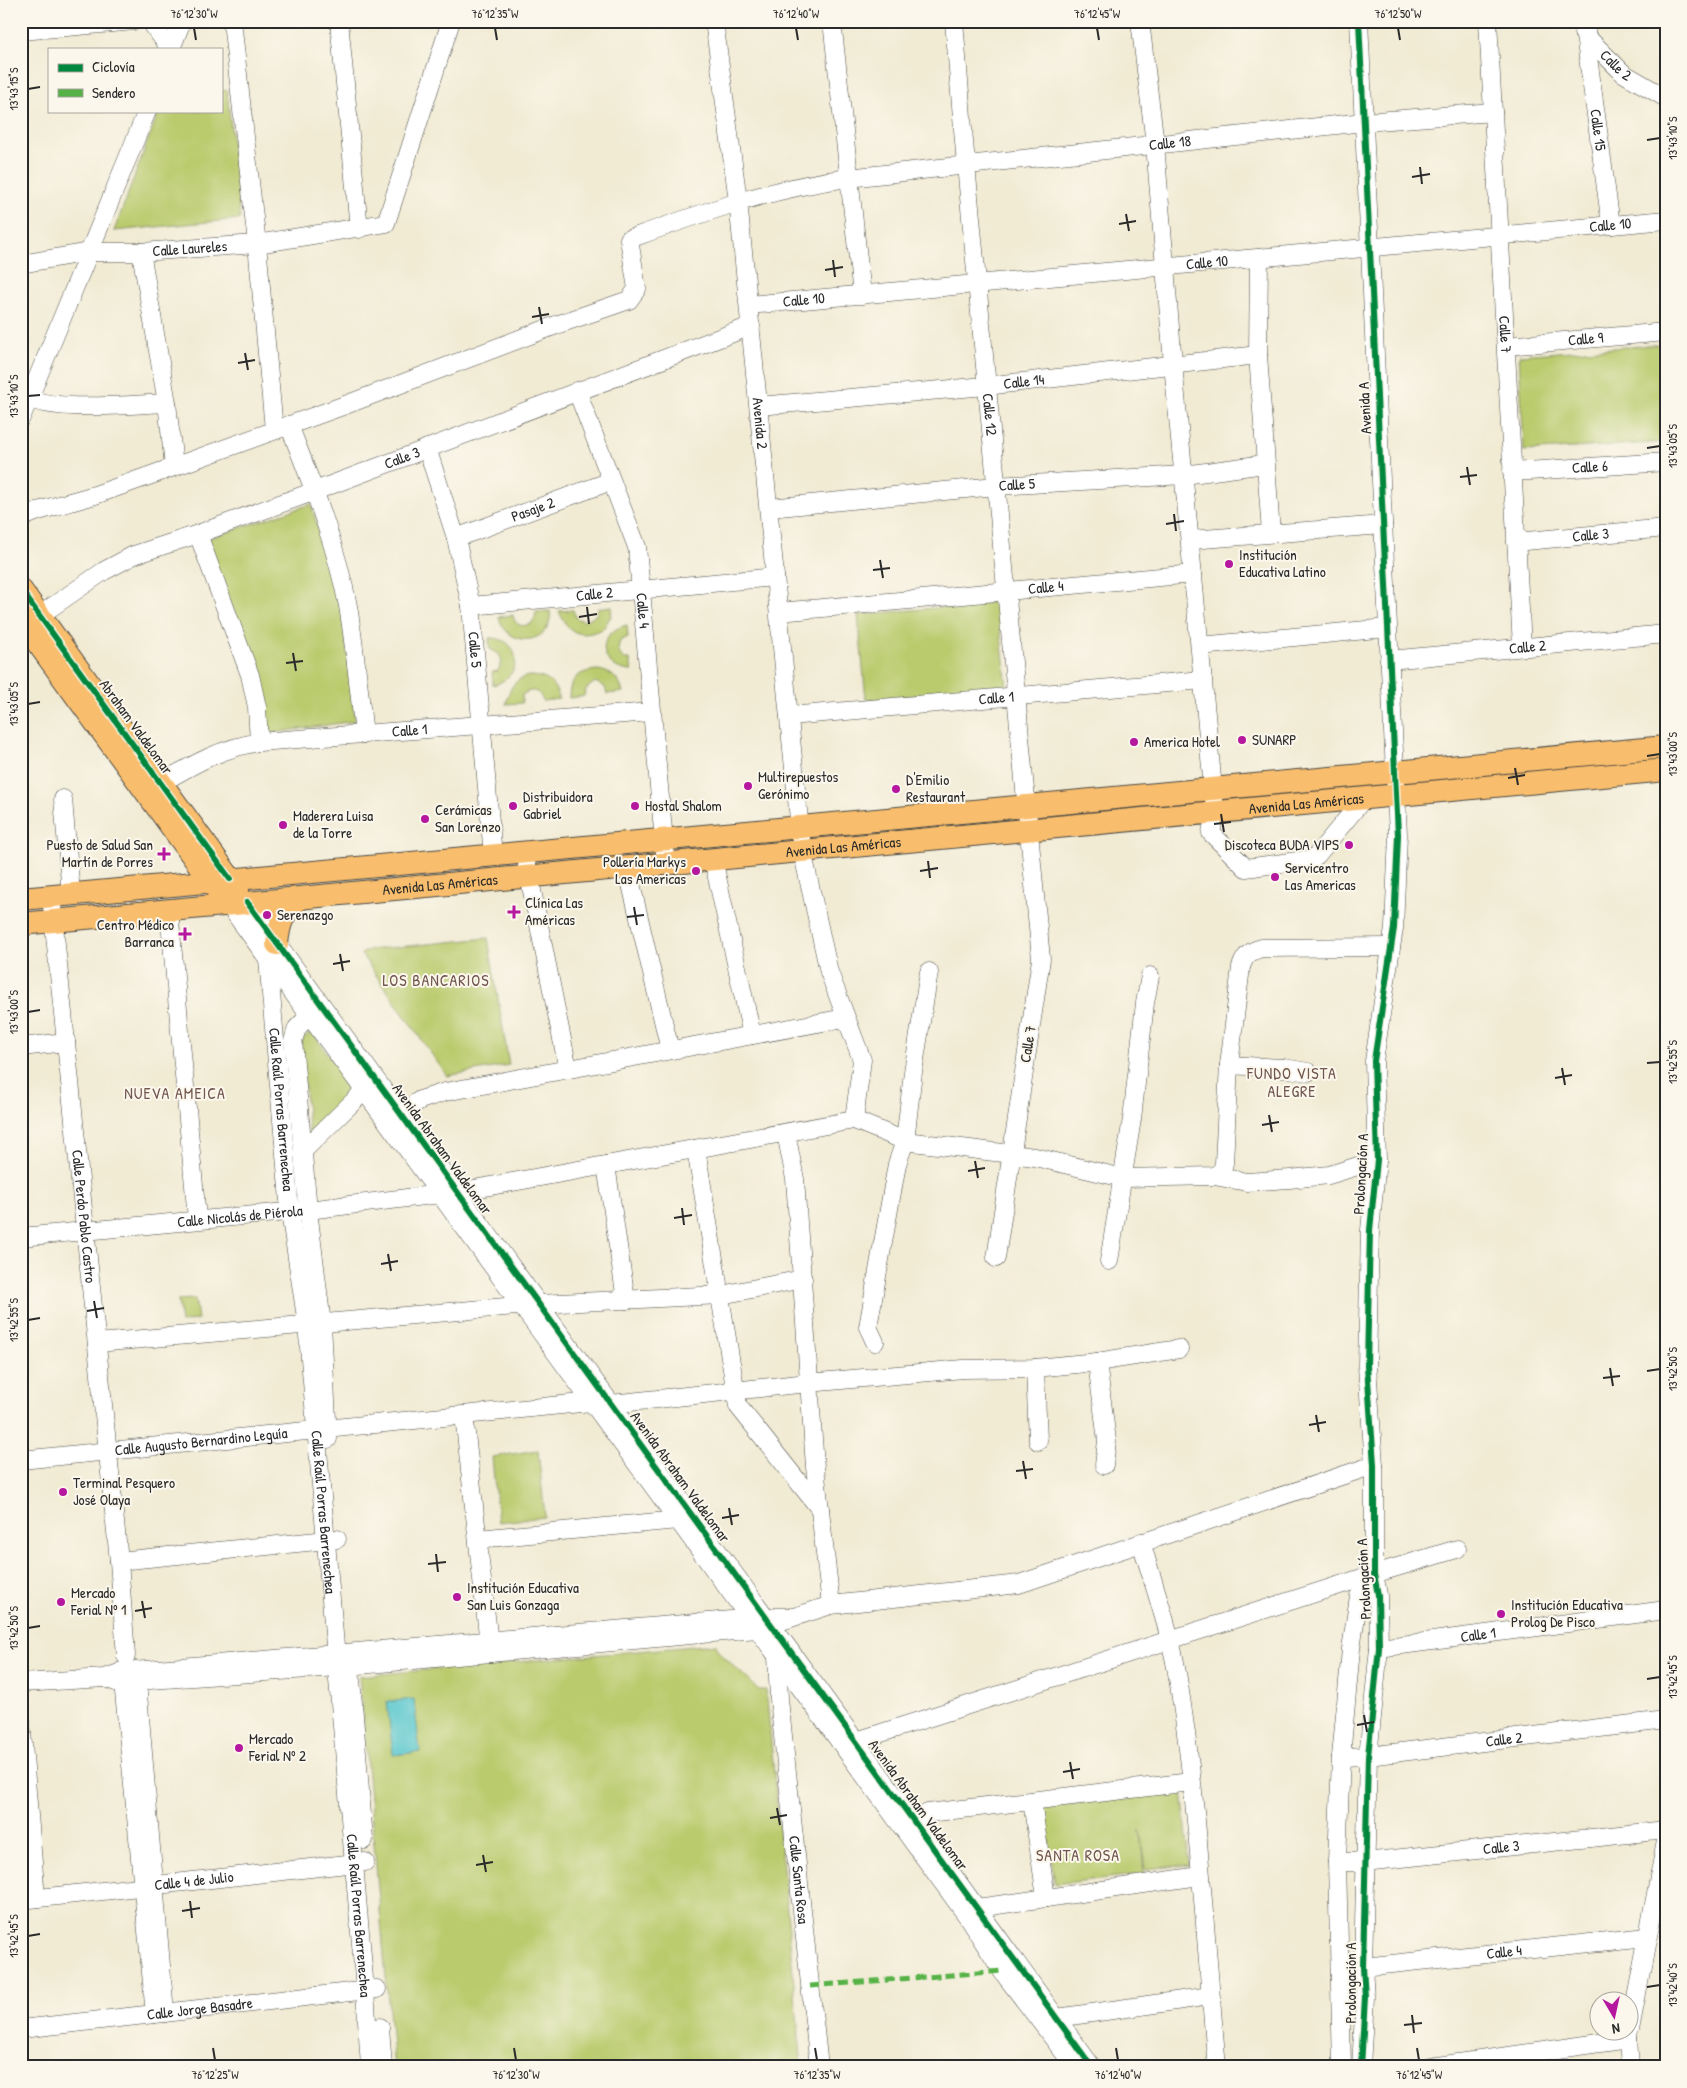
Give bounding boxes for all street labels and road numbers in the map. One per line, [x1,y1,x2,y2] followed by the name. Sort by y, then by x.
[1595,45,1635,86] street label: Calle 2
[1585,108,1612,153] street label: Calle 15
[1148,130,1192,155] street label: Calle 18
[1588,212,1633,237] street label: Calle 10
[152,235,228,261] street label: Calle Laureles
[1185,250,1229,274] street label: Calle 10
[782,287,826,312] street label: Calle 10
[1494,315,1517,354] street label: Calle 7
[1567,326,1605,351] street label: Calle 9
[1002,368,1046,394] street label: Calle 14
[1353,381,1376,435] street label: Avenida A
[978,392,1003,436] street label: Calle 12
[747,397,773,450] street label: Avenida 2
[381,441,423,474] street label: Calle 3
[1571,455,1608,478] street label: Calle 6
[998,473,1036,496] street label: Calle 5
[508,492,557,527] street label: Pasaje 2
[1571,522,1610,547] street label: Calle 3
[1027,575,1065,599] street label: Calle 4
[575,582,614,606] street label: Calle 2
[631,592,655,630] street label: Calle 4
[463,631,487,669] street label: Calle 5
[1508,634,1547,659] street label: Calle 2
[95,675,178,779] street label: Abraham Valdelomar
[978,685,1015,709] street label: Calle 1
[391,718,428,742] street label: Calle 1
[1248,787,1365,819] street label: Avenida Las Américas
[785,831,902,862] street label: Avenida Las Américas
[382,868,499,900] street label: Avenida Las Américas
[1014,1024,1041,1064] street label: Calle 7
[264,1027,299,1192] street label: Calle Raúl Porras Barrenechea
[388,1079,497,1219] street label: Avenida Abraham Valdelomar
[1348,1132,1373,1215] street label: Prolongación A
[67,1149,102,1284] street label: Calle Perdo Pablo Castro
[176,1200,304,1232] street label: Calle Nicolás de Piérola
[626,1407,735,1547] street label: Avenida Abraham Valdelomar
[114,1422,288,1460] street label: Calle Augusto Bernardino Leguía
[306,1429,341,1595] street label: Calle Raúl Porras Barrenechea
[1351,1537,1376,1620] street label: Prolongación A
[1459,1622,1497,1647] street label: Calle 1
[1484,1726,1524,1752] street label: Calle 2
[864,1735,973,1875] street label: Avenida Abraham Valdelomar
[341,1833,376,1998] street label: Calle Raúl Porras Barrenechea
[784,1835,814,1925] street label: Calle Santa Rosa
[1482,1835,1521,1859] street label: Calle 3
[153,1866,235,1895] street label: Calle 4 de Julio
[1485,1939,1523,1964] street label: Calle 4
[1340,1942,1361,2024] street label: Prolongación A
[146,1992,254,2025] street label: Calle Jorge Basadre

